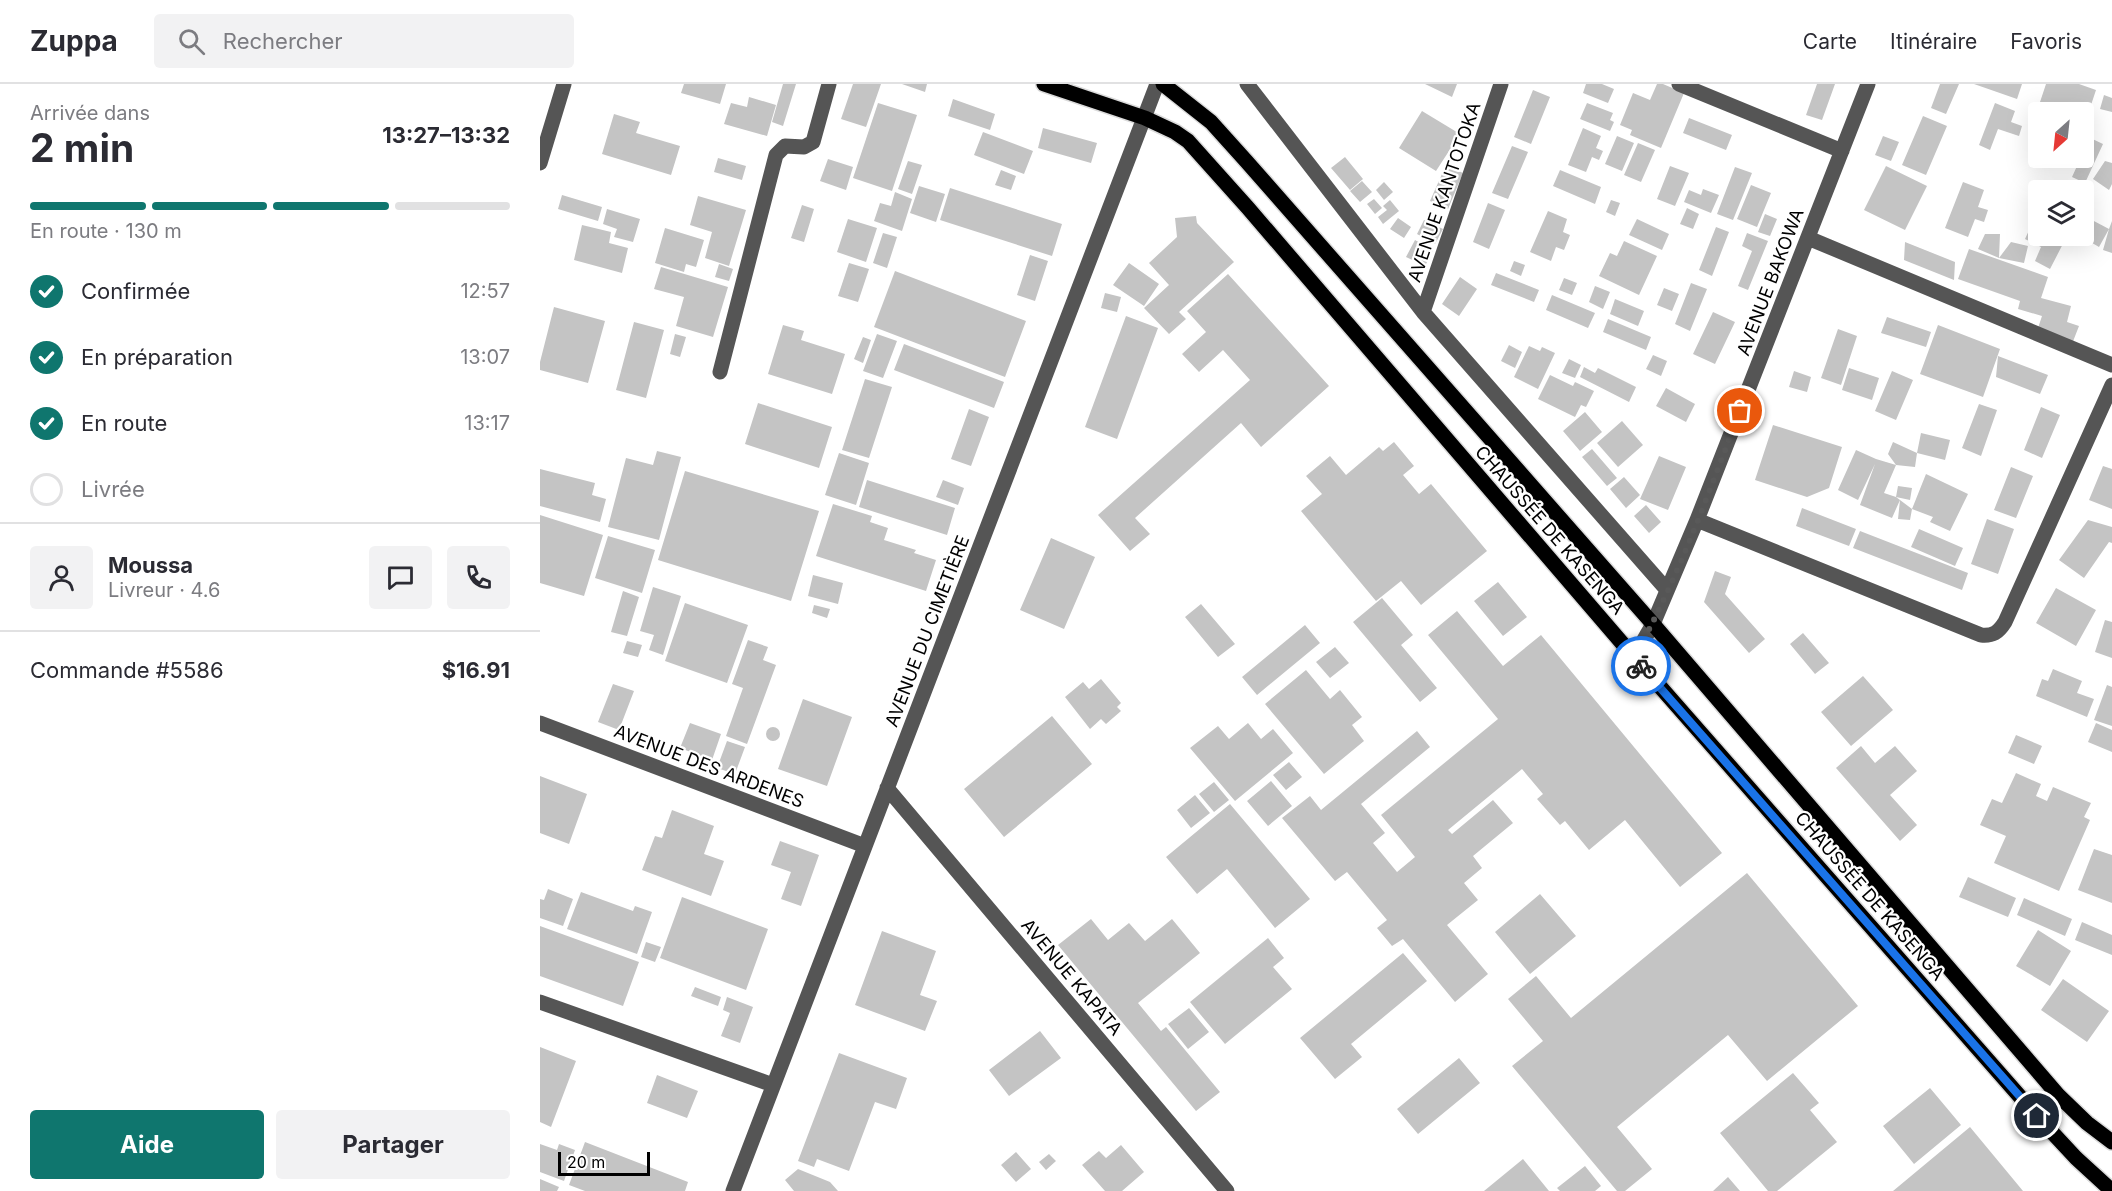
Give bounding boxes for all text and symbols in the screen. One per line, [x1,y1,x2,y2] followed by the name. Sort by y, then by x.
[154,14,574,68] search box
[30,24,118,58] text: Zuppa
[175,25,208,58] icon: search
[223,28,343,54] text: Rechercher
[1803,29,1857,54] text: Carte
[1890,29,1977,54] text: Itinéraire
[2010,29,2082,54] text: Favoris
[1403,99,1485,285] street label: AVENUE KANTOTOKA
[30,101,150,125] text: Arrivée dans
[2028,102,2094,168] north arrow
[2028,102,2094,246] map controls
[382,122,510,148] text: 13:27–13:32
[30,124,134,171] text: 2 min
[2028,180,2094,246] button: layers
[1732,205,1808,359] street label: AVENUE BAKOWA
[30,219,182,243] text: En route · 130 m
[30,275,63,308] icon: check
[81,278,190,304] text: Confirmée
[460,279,510,303] text: 12:57
[30,341,63,374] icon: check
[81,344,233,370] text: En préparation
[460,345,510,369] text: 13:07
[1714,385,1765,436] pin
[1723,394,1756,427] icon: bag
[30,407,63,440] icon: check
[81,410,167,436] text: En route
[464,411,510,435] text: 13:17
[1471,441,1630,619] street label: CHAUSSÉE DE KASENGA
[81,476,145,502] text: Livrée
[880,532,973,730] street label: AVENUE DU CIMETIÈRE
[30,546,93,609] button: person
[369,546,432,609] button: chat
[447,546,510,609] button: phone
[108,552,193,578] text: Moussa
[108,578,221,602] text: Livreur · 4.6
[1611,636,1671,696] courier
[1625,650,1658,683] icon: bike
[30,657,224,683] text: Commande #5586
[442,657,510,683] text: $16.91
[611,720,807,812] street label: AVENUE DES ARDENES
[1791,807,1950,985] street label: CHAUSSÉE DE KASENGA
[1017,915,1127,1039] street label: AVENUE KAPATA
[2011,1090,2062,1141] pin
[2020,1099,2053,1132] icon: home
[30,1110,264,1179] button: Aide
[276,1110,510,1179] button: Partager
[558,1149,650,1176] scale bar
[567,1152,605,1172] text: 20 m

